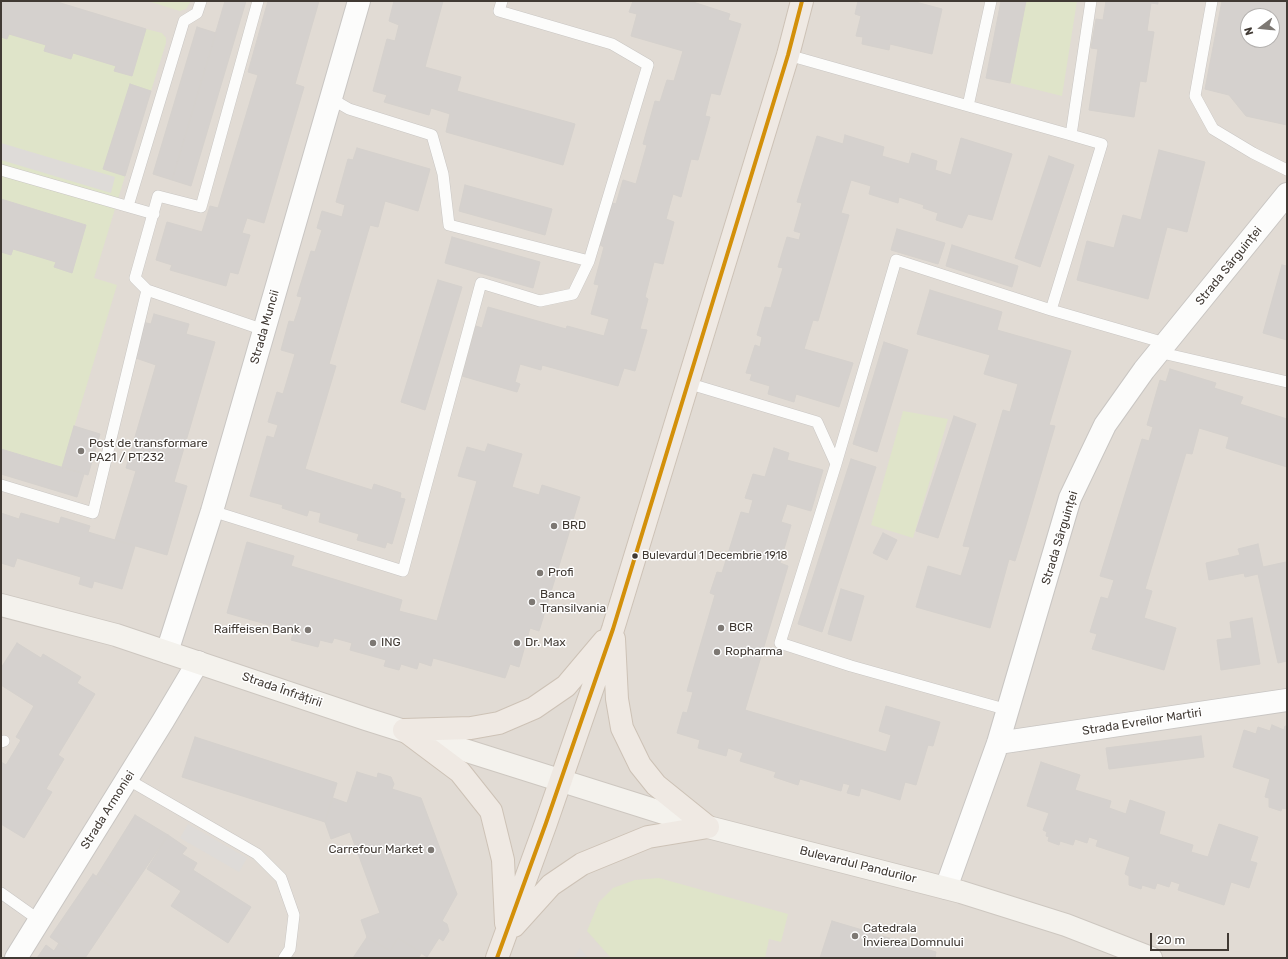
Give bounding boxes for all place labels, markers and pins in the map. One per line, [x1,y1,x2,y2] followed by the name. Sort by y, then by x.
[89,437,208,465] place label: Post de transformare PA21 / PT232
[76,446,86,456] marker: Post de transformare PA21 / PT232
[562,519,586,533] place label: BRD
[549,521,559,531] marker: BRD
[642,549,787,563] place label: Bulevardul 1 Decembrie 1918
[630,551,640,561] marker: Bulevardul 1 Decembrie 1918
[548,566,574,580] place label: Profi
[535,568,545,578] marker: Profi
[540,588,606,616] place label: Banca Transilvania
[527,597,537,607] marker: Banca Transilvania
[729,621,753,635] place label: BCR
[214,623,300,637] place label: Raiffeisen Bank
[716,623,726,633] marker: BCR
[303,625,313,635] marker: Raiffeisen Bank
[381,636,401,650] place label: ING
[525,636,566,650] place label: Dr. Max
[368,638,378,648] marker: ING
[512,638,522,648] marker: Dr. Max
[725,645,783,659] place label: Ropharma
[712,647,722,657] marker: Ropharma
[329,843,423,857] place label: Carrefour Market
[426,845,436,855] marker: Carrefour Market
[863,922,964,950] place label: Catedrala Învierea Domnului
[850,931,860,941] marker: Catedrala Învierea Domnului

